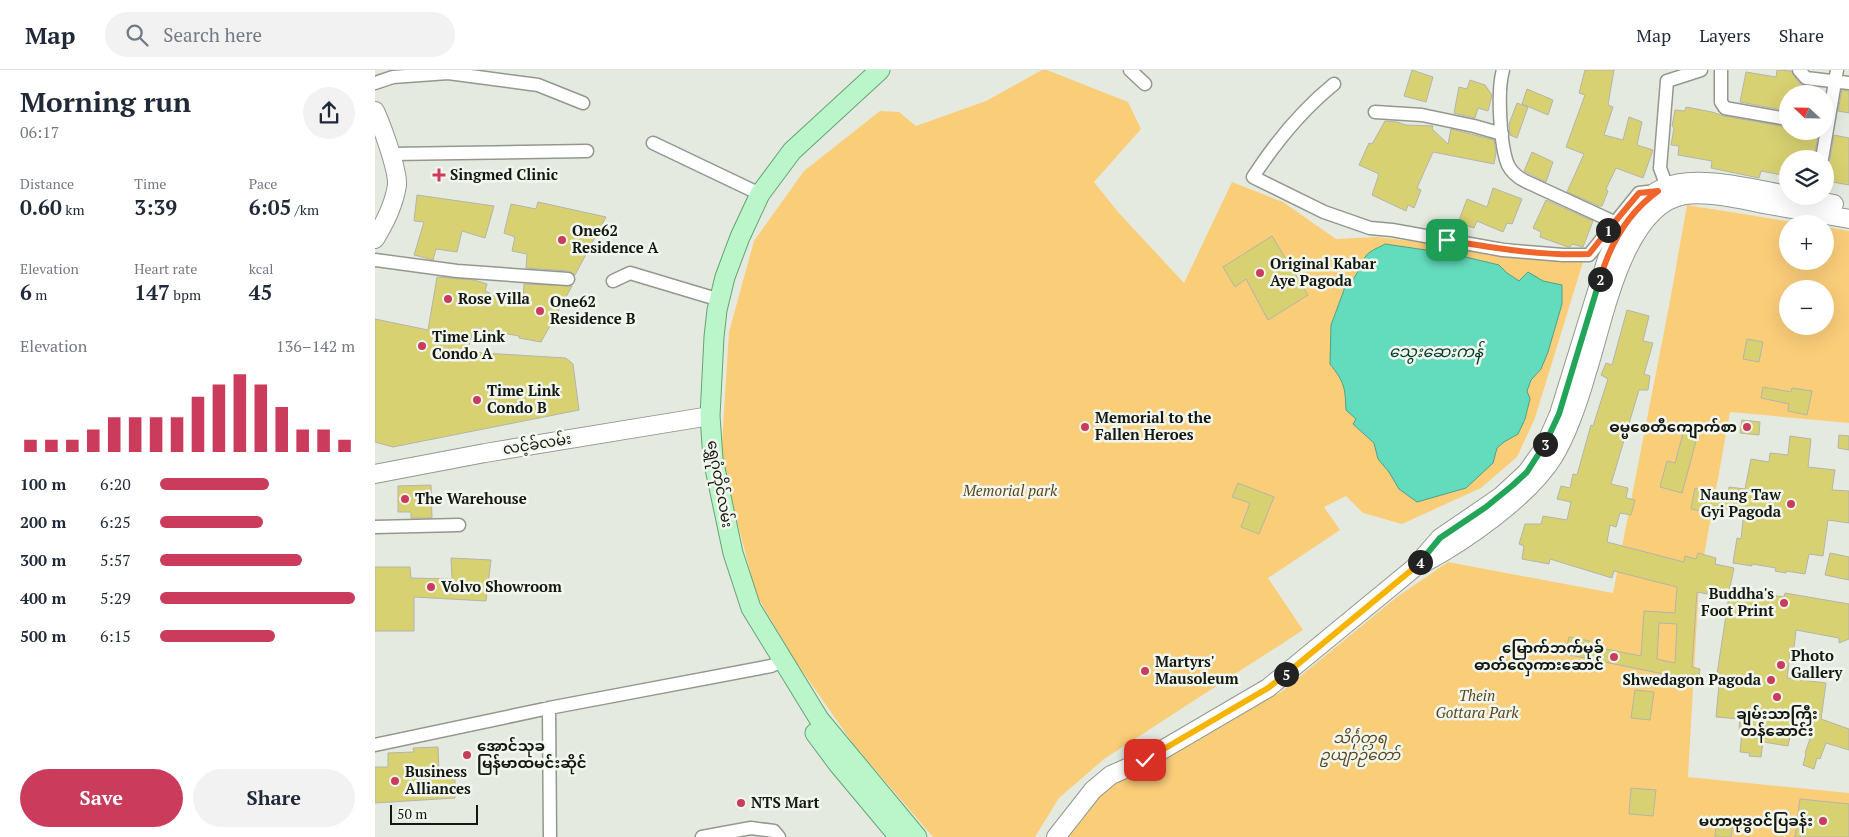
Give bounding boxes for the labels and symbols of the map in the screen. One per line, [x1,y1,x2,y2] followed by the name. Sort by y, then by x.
[1779,85,1834,140] north arrow
[450,164,558,184] place label: Singmed Clinic
[432,168,446,182] marker: Singmed Clinic
[1595,218,1621,242] pin: 1
[1426,219,1468,261] pin
[572,220,659,257] place label: One62 Residence A
[556,234,568,246] marker: One62 Residence A
[1270,253,1376,290] place label: Original Kabar Aye Pagoda
[1587,266,1613,292] pin: 2
[1254,267,1266,279] marker: Original Kabar Aye Pagoda
[458,288,531,308] place label: Rose Villa
[550,291,636,328] place label: One62 Residence B
[442,293,454,305] marker: Rose Villa
[534,305,546,317] marker: One62 Residence B
[432,326,505,363] place label: Time Link Condo A
[416,340,428,352] marker: Time Link Condo A
[1389,340,1486,365] water label: သွေးဆေးကန်
[487,380,560,417] place label: Time Link Condo B
[471,394,483,406] marker: Time Link Condo B
[1095,407,1211,444] place label: Memorial to the Fallen Heroes
[1609,416,1737,439] place label: ဓမ္မစေတီကျောက်စာ
[1079,421,1091,433] marker: Memorial to the Fallen Heroes
[1741,421,1753,433] marker: ဓမ္မစေတီကျောက်စာ
[501,428,573,459] street label: လင့်ခ်လမ်း
[1533,432,1557,456] pin: 3
[701,439,739,530] street label: ရွှေဂုံတိုင်လမ်း
[962,480,1058,500] park label: Memorial park
[1700,484,1782,521] place label: Naung Taw Gyi Pagoda
[415,488,527,508] place label: The Warehouse
[399,493,411,505] marker: The Warehouse
[1785,498,1797,510] marker: Naung Taw Gyi Pagoda
[1407,550,1433,574] pin: 4
[441,576,562,596] place label: Volvo Showroom
[425,581,437,593] marker: Volvo Showroom
[1701,583,1774,620] place label: Buddha's Foot Print
[1778,597,1790,609] marker: Buddha's Foot Print
[1474,637,1604,677] place label: မြောက်ဘက်မုခ် ဓာတ်လှေကားဆောင်
[1791,645,1844,682] place label: Photo Gallery
[1155,651,1239,688] place label: Martyrs' Mausoleum
[1608,651,1620,663] marker: မြောက်ဘက်မုခ် ဓာတ်လှေကားဆောင်
[1775,659,1787,671] marker: Photo Gallery
[1273,662,1299,686] pin: 5
[1139,665,1151,677] marker: Martyrs' Mausoleum
[1622,669,1762,689] place label: Shwedagon Pagoda
[1765,674,1777,686] marker: Shwedagon Pagoda
[1435,685,1519,722] park label: Thein Gottara Park
[1771,691,1783,703] marker: ချမ်းသာကြီး တန်ဆောင်း
[1736,703,1818,743] place label: ချမ်းသာကြီး တန်ဆောင်း
[1320,727,1402,767] park label: သိင်္ဂုတ္တရ ဥယျာဉ်တော်
[477,735,587,775] place label: အောင်သုခ မြန်မာထမင်းဆိုင်
[1124,739,1166,781] pin
[461,749,473,761] marker: အောင်သုခ မြန်မာထမင်းဆိုင်
[405,761,471,798] place label: Business Alliances
[389,775,401,787] marker: Business Alliances
[751,792,820,812] place label: NTS Mart
[735,797,747,809] marker: NTS Mart
[390,802,477,825] scale bar
[1699,810,1813,833] place label: မဟာဗုဒ္ဓဝင်ပြခန်း
[1817,815,1829,827] marker: မဟာဗုဒ္ဓဝင်ပြခန်း

